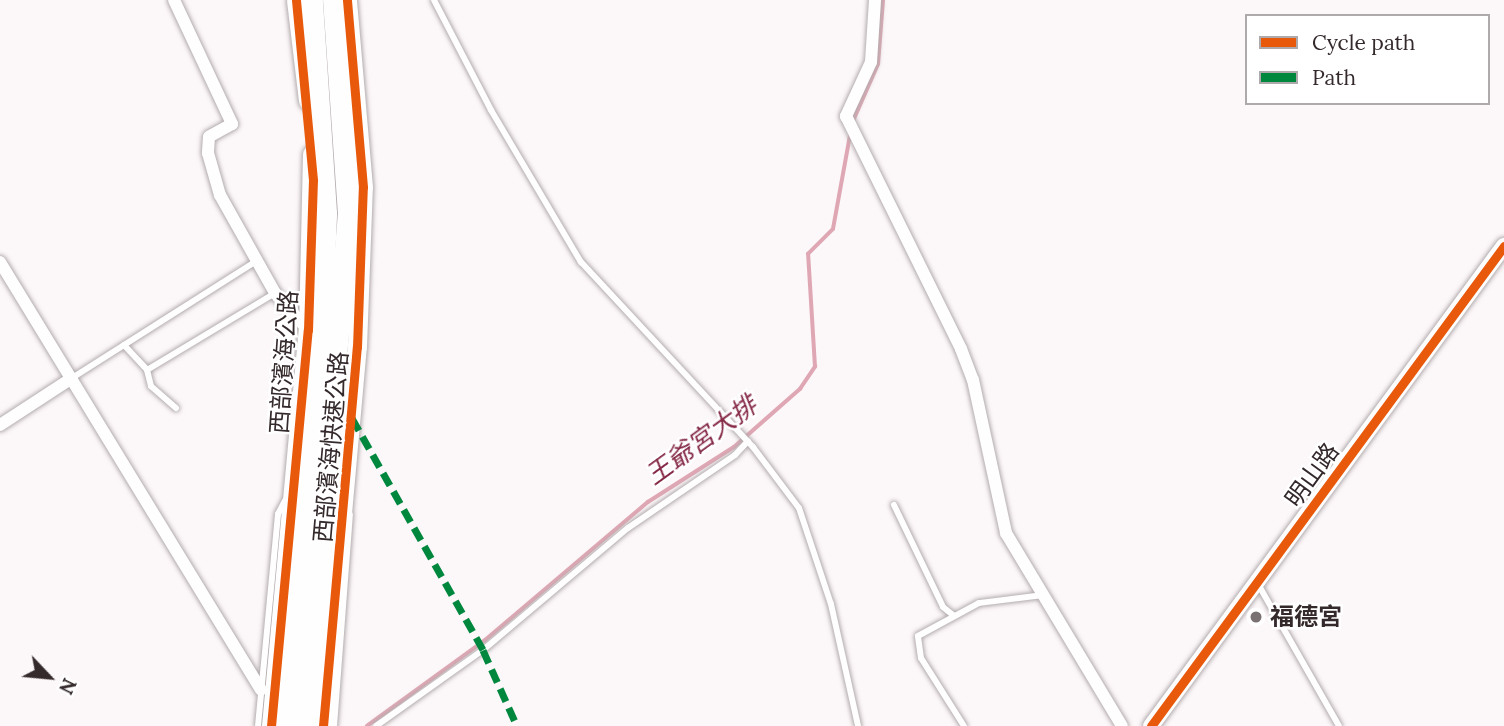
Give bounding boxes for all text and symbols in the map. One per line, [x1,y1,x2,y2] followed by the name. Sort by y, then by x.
[1245,14,1490,105] legend
[1312,29,1415,56] text: Cycle path
[1312,64,1356,91] text: Path
[265,289,303,435] street label: 西部濱海公路
[308,350,354,544] street label: 西部濱海快速公路
[639,389,763,491] water label: 王爺宮大排
[1279,437,1345,513] street label: 明山路
[1270,603,1342,631] place label: 福德宮
[1248,609,1264,625] marker: 福德宮
[14,642,84,712] north arrow
[54,674,82,698] text: N

